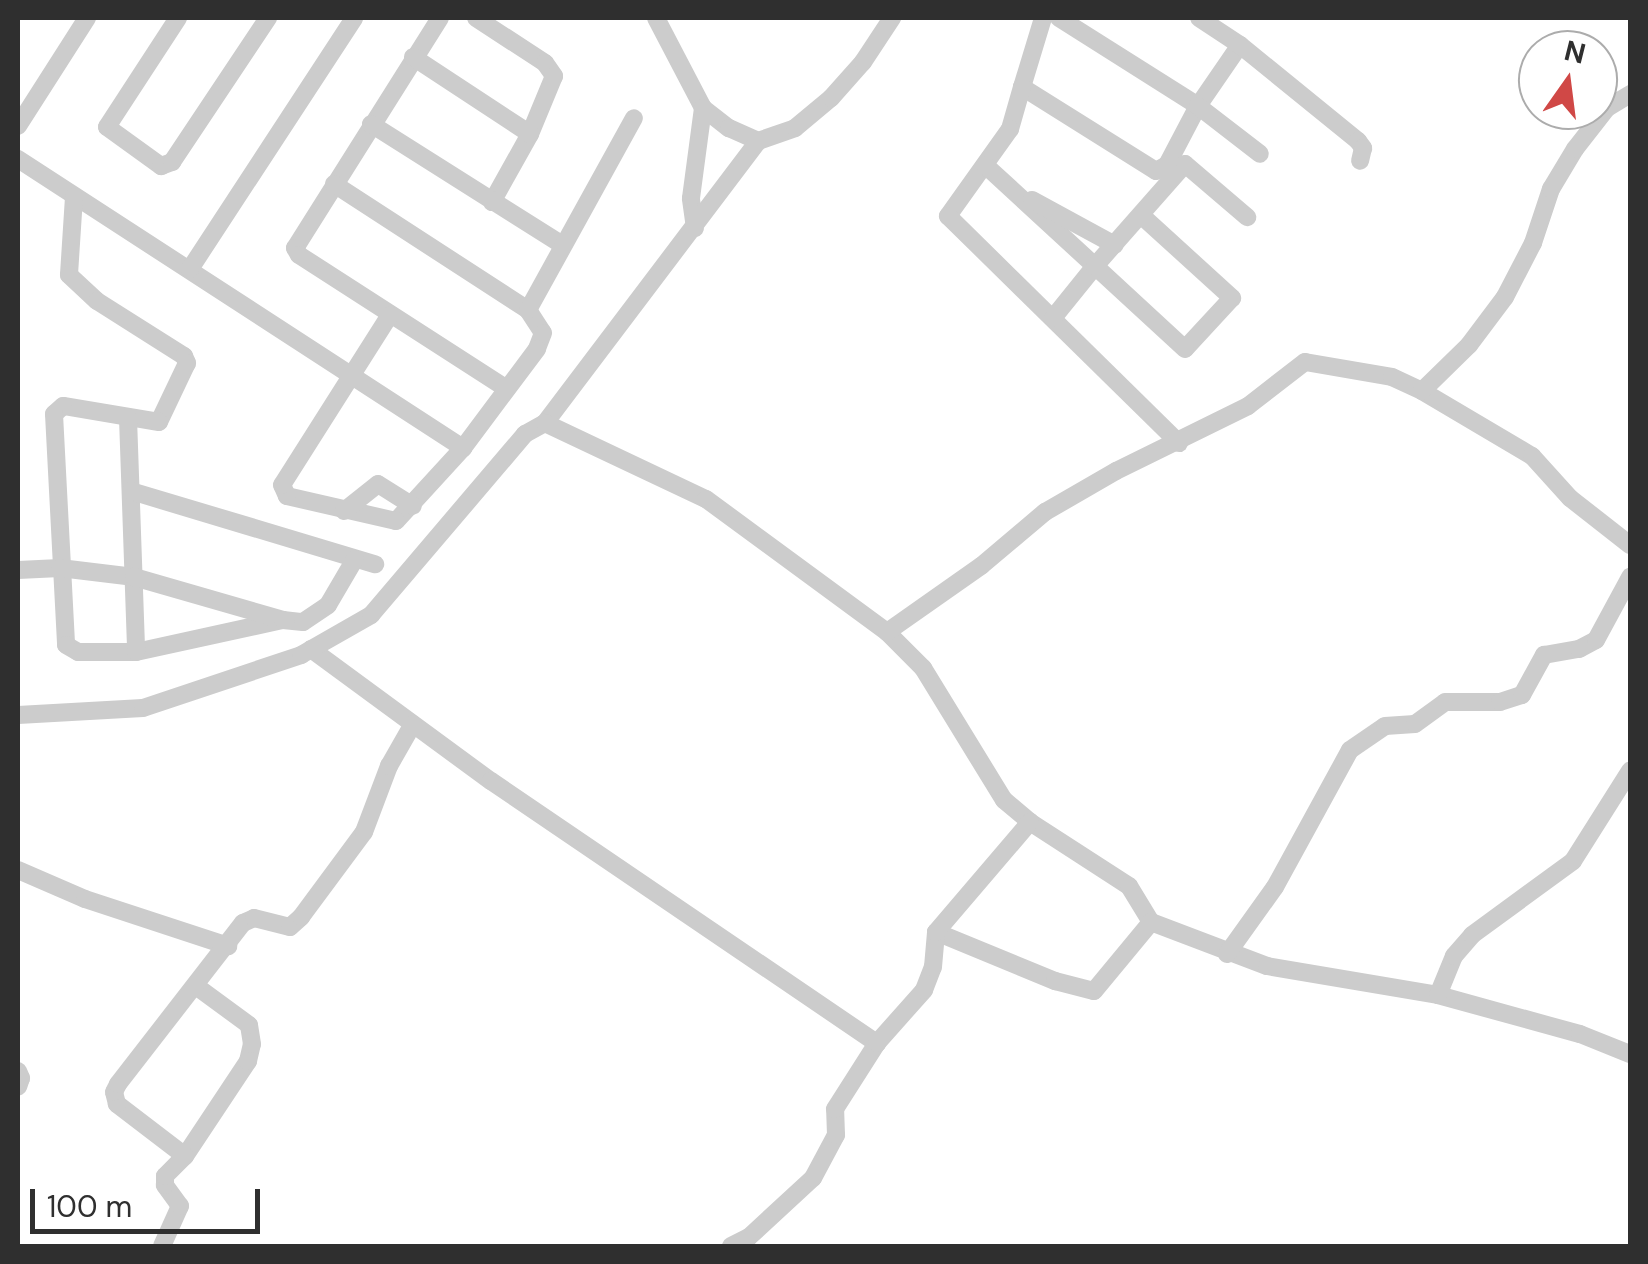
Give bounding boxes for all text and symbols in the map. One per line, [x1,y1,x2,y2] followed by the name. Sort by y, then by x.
[1518,30,1618,130] north arrow
[1561,32,1589,73] text: N
[35,1169,265,1231] scale bar
[47,1187,132,1226] text: 100 m

